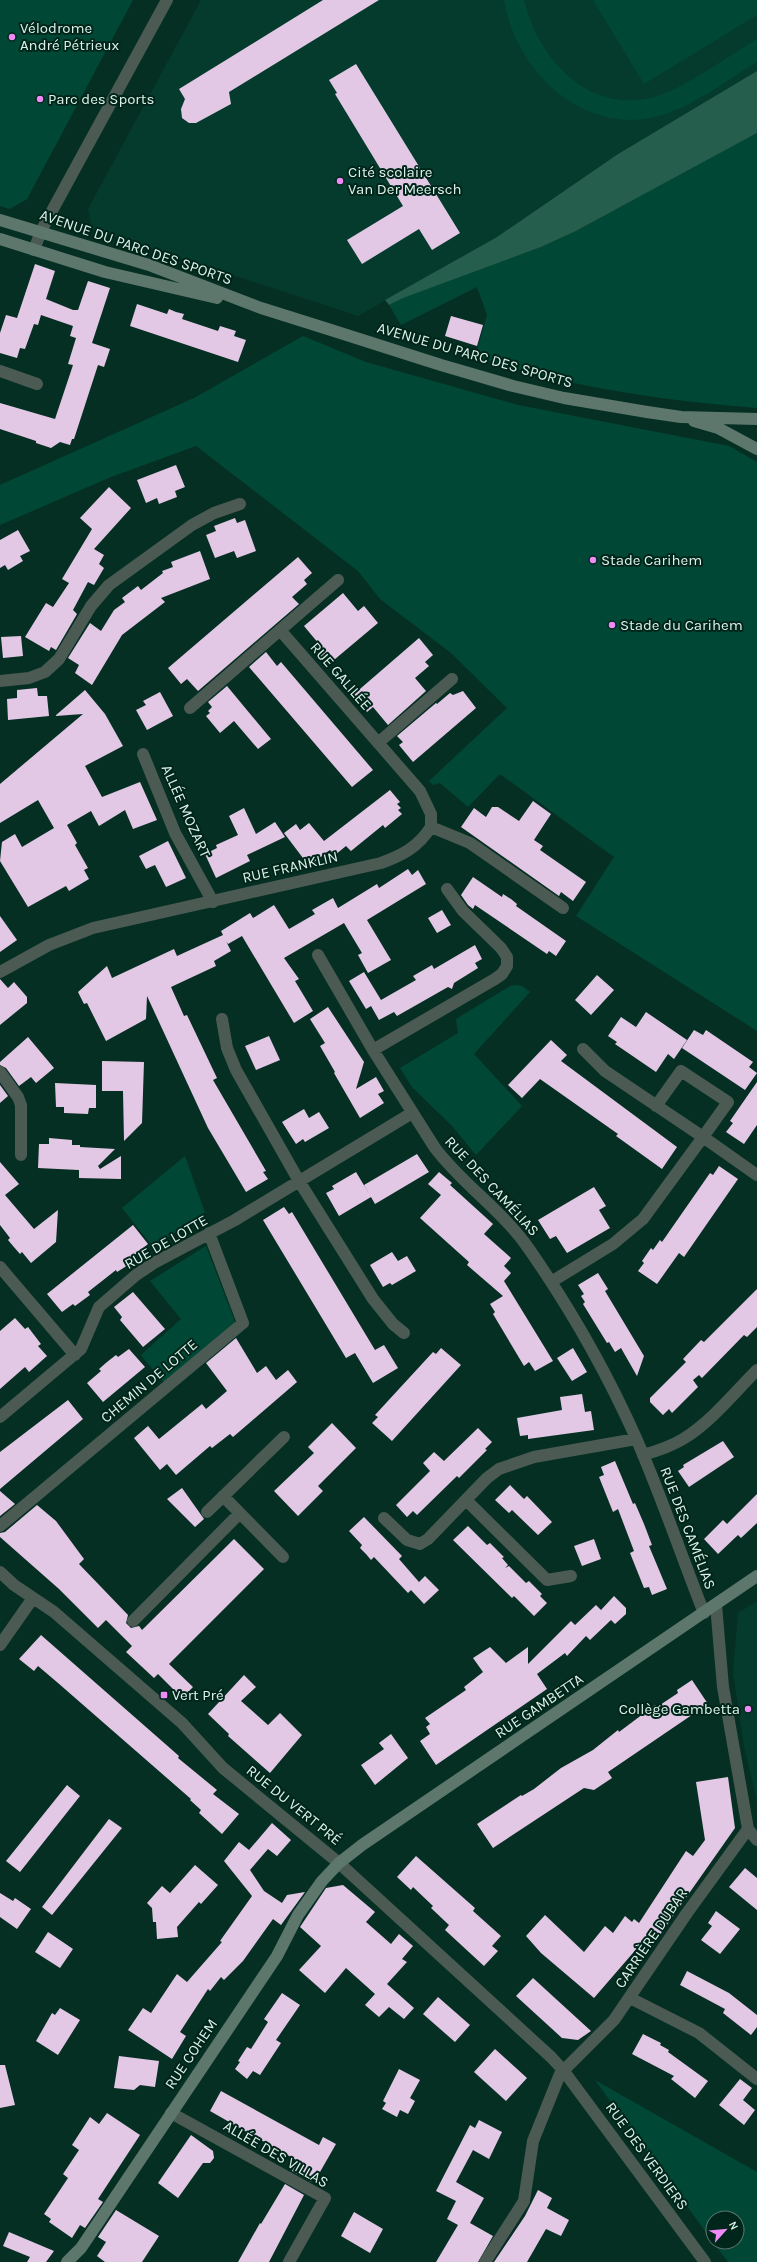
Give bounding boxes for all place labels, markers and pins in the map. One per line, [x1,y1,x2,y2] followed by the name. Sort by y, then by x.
[20,19,120,54] place label: Vélodrome André Pétrieux
[7,32,17,42] marker: Vélodrome André Pétrieux
[48,90,154,108] place label: Parc des Sports
[35,94,45,104] marker: Parc des Sports
[348,163,462,198] place label: Cité scolaire Van Der Meersch
[335,176,345,186] marker: Cité scolaire Van Der Meersch
[601,551,702,569] place label: Stade Carihem
[588,555,598,565] marker: Stade Carihem
[620,616,743,634] place label: Stade du Carihem
[607,620,617,630] marker: Stade du Carihem
[172,1686,224,1704] place label: Vert Pré
[159,1690,169,1700] marker: Vert Pré
[619,1700,740,1718] place label: Collège Gambetta
[743,1704,753,1714] marker: Collège Gambetta

